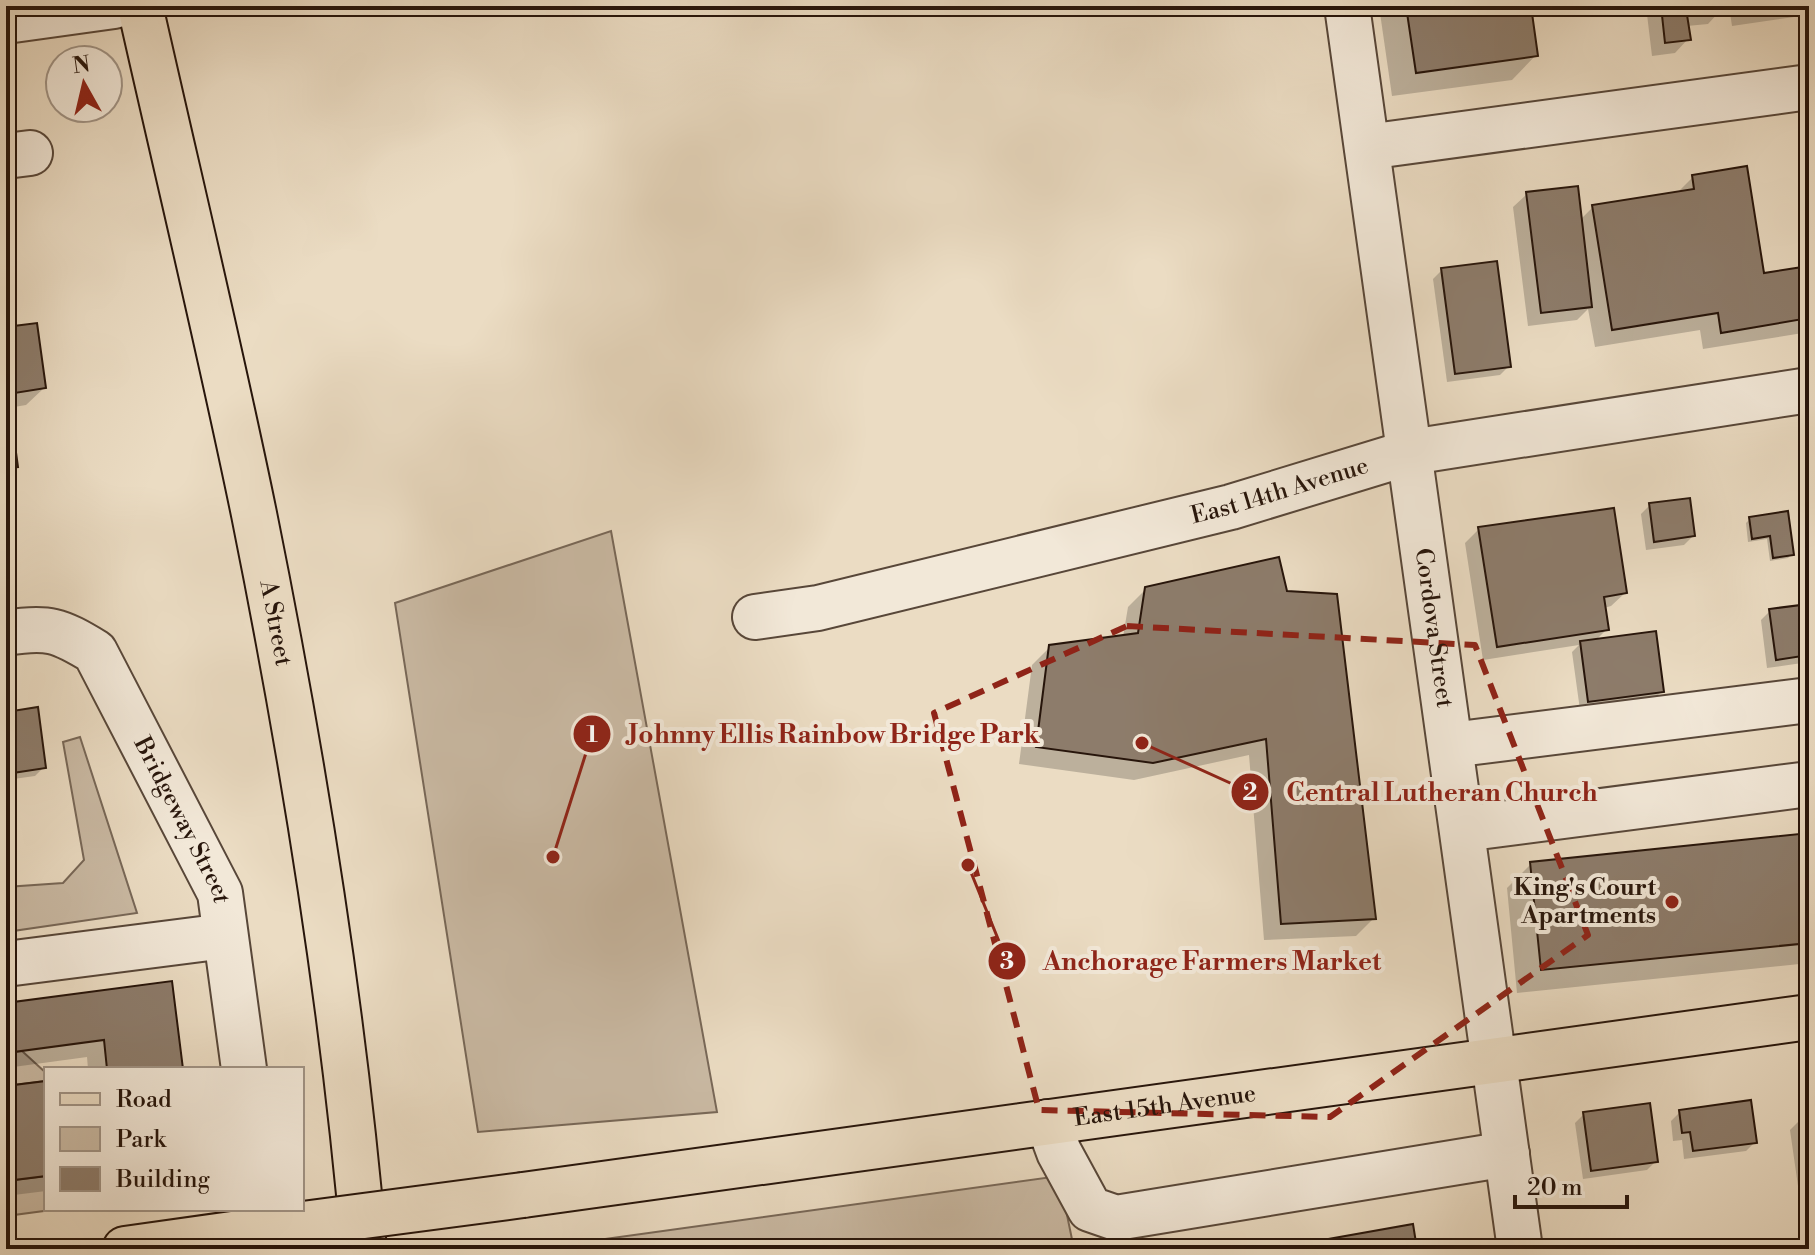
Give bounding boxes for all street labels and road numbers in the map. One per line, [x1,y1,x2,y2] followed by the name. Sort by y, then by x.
[1188,451,1372,531] street label: East 14th Avenue
[1408,546,1460,710] street label: Cordova Street
[252,577,298,669] street label: A Street
[126,731,236,906] street label: Bridgeway Street
[1072,1079,1258,1134] street label: East 15th Avenue

